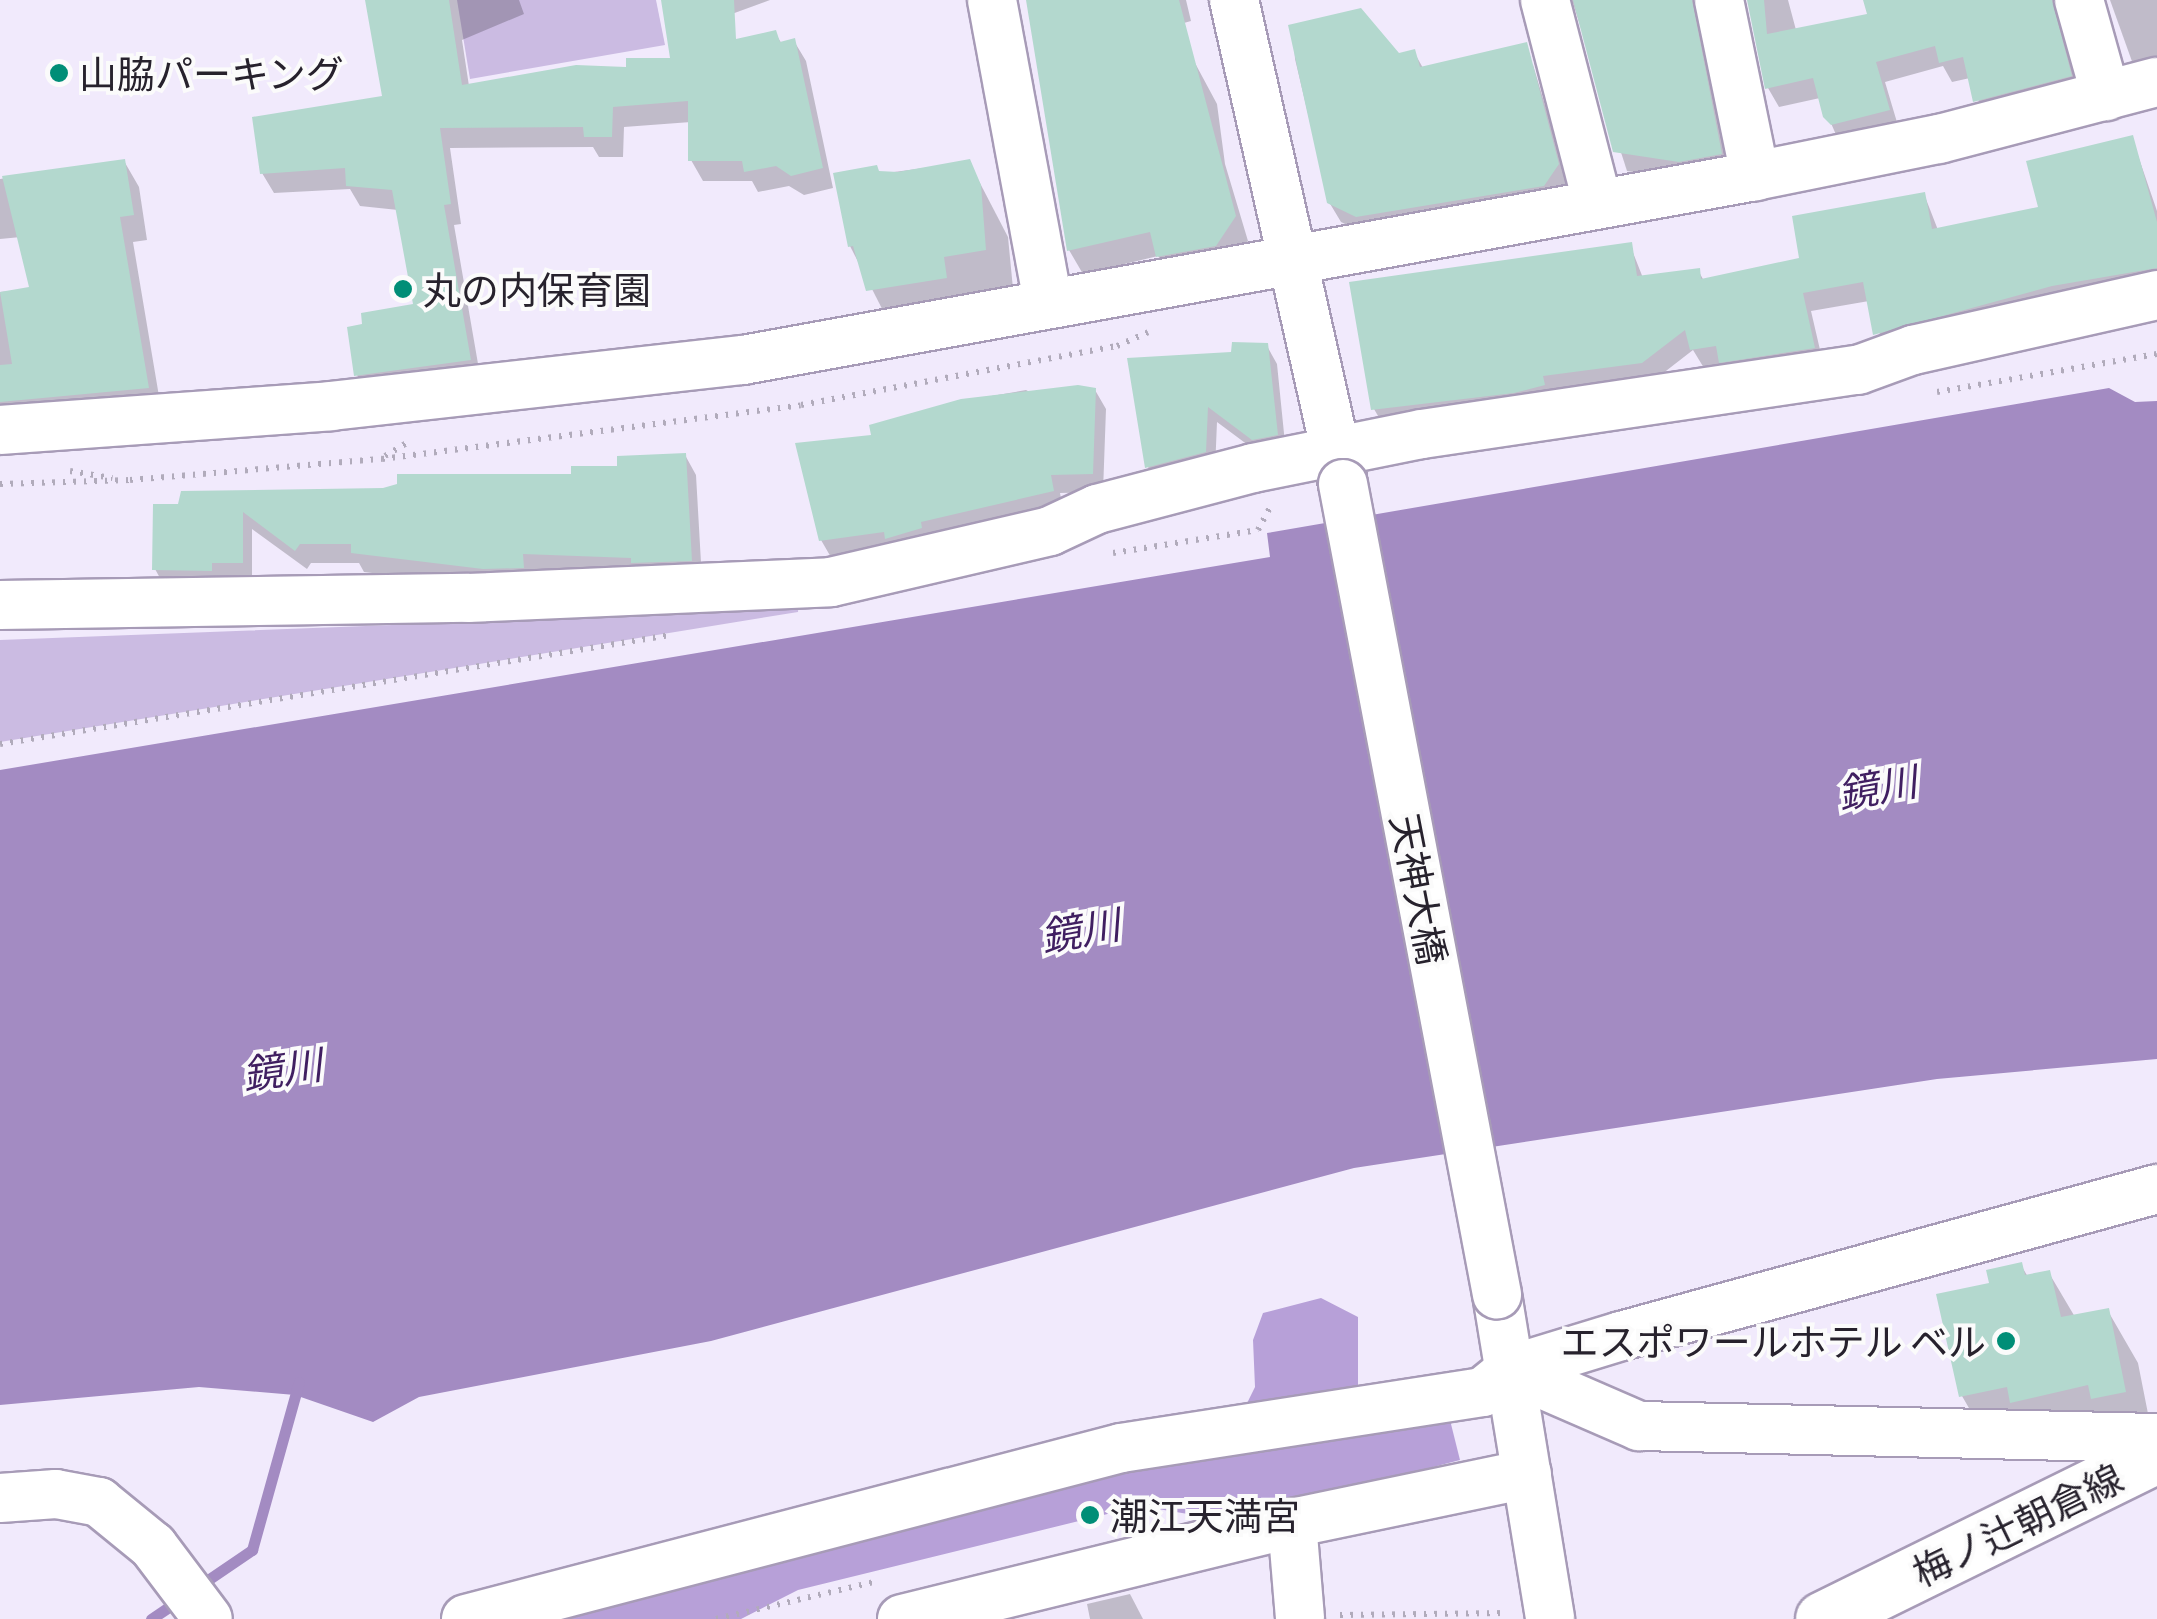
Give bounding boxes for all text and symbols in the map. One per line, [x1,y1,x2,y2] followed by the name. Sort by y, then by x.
[79,50,345,96] place label: 山脇パーキング
[48,62,70,84] marker: 山脇パーキング
[423,266,651,312] place label: 丸の内保育園
[392,278,414,300] marker: 丸の内保育園
[1833,755,1921,817] water label: 鏡川
[1383,810,1457,968] street label: 天神大橋
[1036,898,1124,960] water label: 鏡川
[239,1039,325,1097] water label: 鏡川
[1561,1318,1986,1364] place label: エスポワールホテル ベル
[1995,1330,2017,1352] marker: エスポワールホテル ベル
[1905,1454,2129,1594] street label: 梅ノ辻朝倉線
[1110,1492,1300,1538] place label: 潮江天満宮
[1079,1504,1101,1526] marker: 潮江天満宮

